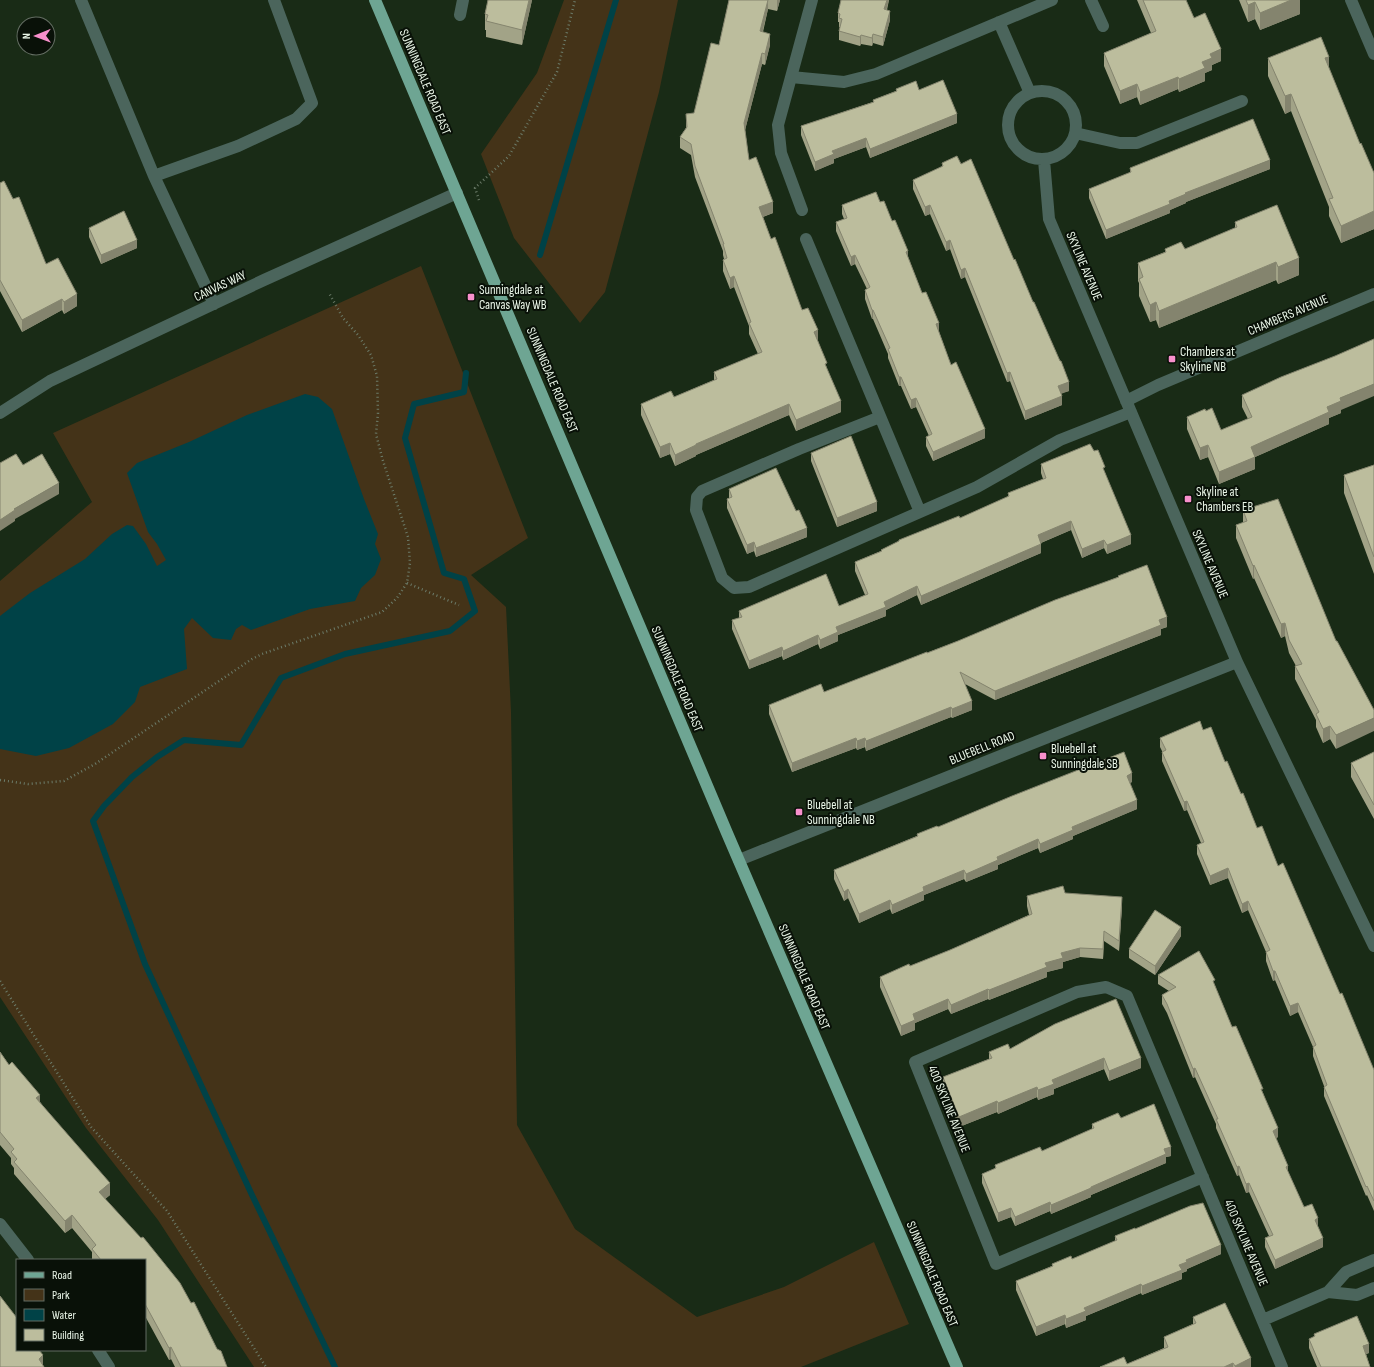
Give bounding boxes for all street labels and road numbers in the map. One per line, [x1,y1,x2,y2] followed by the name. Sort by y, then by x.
[396,27,454,137] street label: SUNNINGDALE ROAD EAST
[1062,229,1106,303] street label: SKYLINE AVENUE
[191,267,249,305] street label: CANVAS WAY
[1245,291,1331,339] street label: CHAMBERS AVENUE
[523,325,581,435] street label: SUNNINGDALE ROAD EAST
[1188,527,1232,601] street label: SKYLINE AVENUE
[648,624,706,734] street label: SUNNINGDALE ROAD EAST
[947,728,1017,768] street label: BLUEBELL ROAD
[775,922,833,1032] street label: SUNNINGDALE ROAD EAST
[924,1063,974,1155] street label: 400 SKYLINE AVENUE
[1221,1197,1271,1289] street label: 400 SKYLINE AVENUE
[903,1219,961,1329] street label: SUNNINGDALE ROAD EAST

